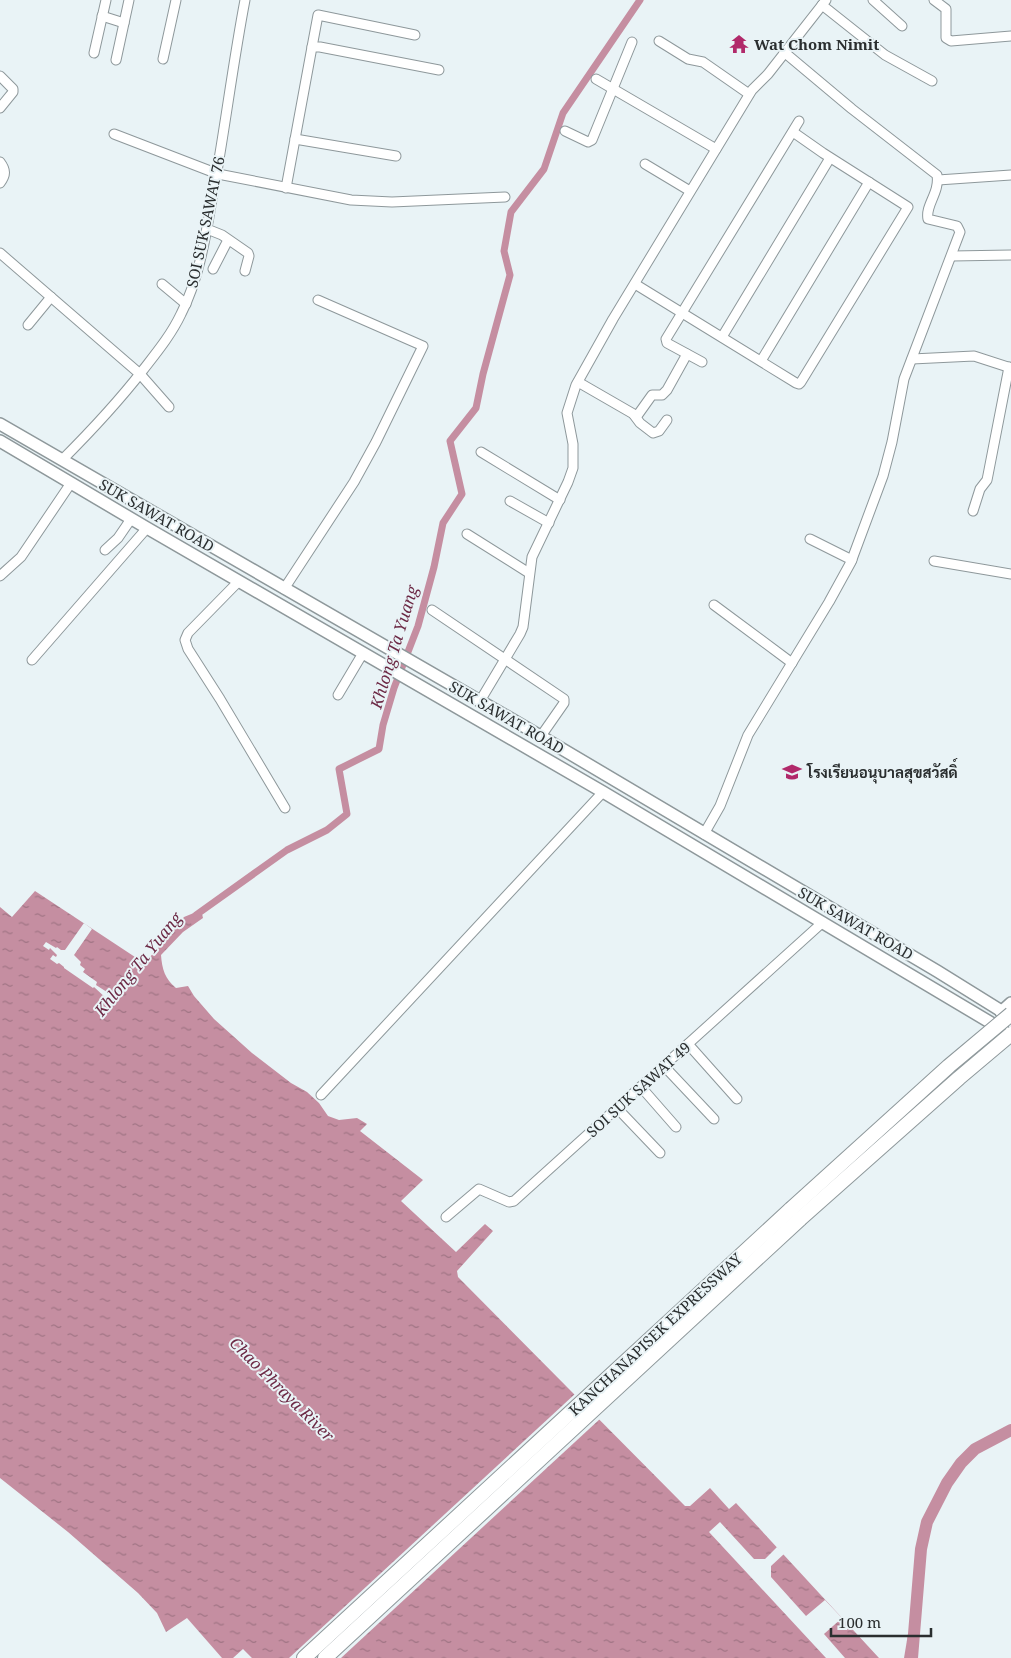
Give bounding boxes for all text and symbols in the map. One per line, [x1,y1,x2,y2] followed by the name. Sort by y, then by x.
[728,33,750,55] temple icon: Wat Chom Nimit
[754,34,879,54] place label: Wat Chom Nimit
[181,155,229,289] street label: SOI SUK SAWAT 76
[96,474,218,556] street label: SUK SAWAT ROAD
[365,582,423,712] water label: Khlong Ta Yuang
[446,676,568,758] street label: SUK SAWAT ROAD
[806,757,958,784] place label: โรงเรียนอนุบาลสุขสวัสดิ์
[781,761,803,783] school or university icon: โรงเรียนอนุบาลสุขสวัสดิ์
[795,882,917,964] street label: SUK SAWAT ROAD
[89,907,187,1021] water label: Khlong Ta Yuang
[582,1037,694,1141] street label: SOI SUK SAWAT 49
[564,1248,746,1420] street label: KANCHANAPISEK EXPRESSWAY
[225,1332,339,1446] water label: Chao Phraya River
[831,1606,931,1638] scale bar
[838,1612,881,1632] text: 100 m

